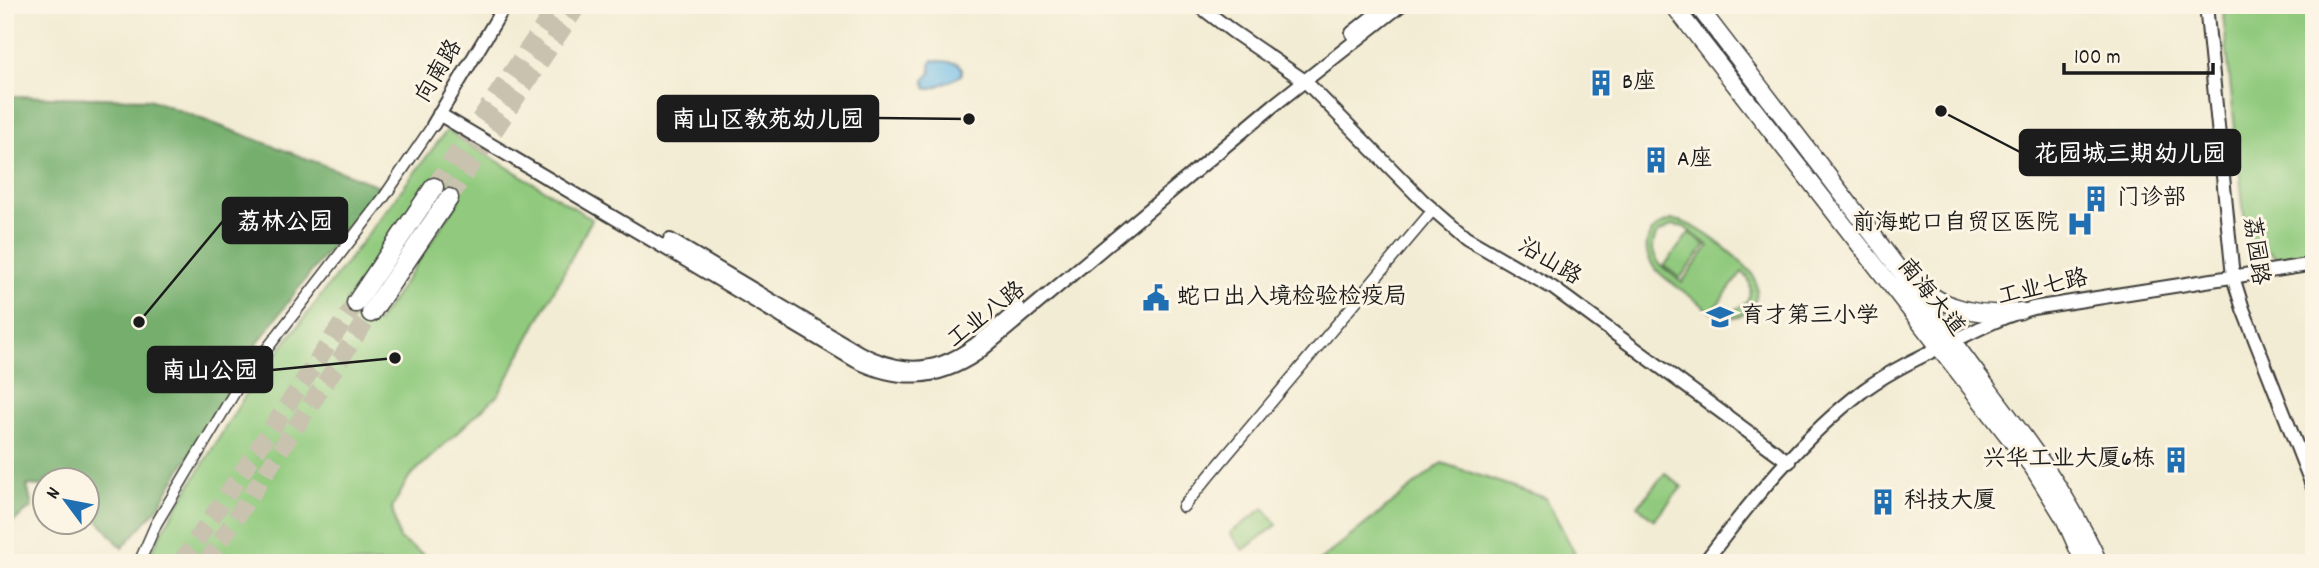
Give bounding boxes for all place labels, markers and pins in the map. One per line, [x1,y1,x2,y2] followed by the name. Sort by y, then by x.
[1622,67,1656,100] place label: B座
[1586,68,1616,98] building icon: B座
[658,96,878,141] callout: 南山区教苑幼儿园
[2020,130,2240,175] callout: 花园城三期幼儿园
[1677,144,1713,177] place label: A座
[1641,145,1671,175] building icon: A座
[2117,183,2186,216] place label: 门诊部
[2081,184,2111,214] building icon: 门诊部
[223,198,347,243] callout: 荔林公园
[1852,208,2059,241] place label: 前海蛇口自贸区医院
[2065,209,2095,239] hospital icon: 前海蛇口自贸区医院
[1177,282,1407,315] place label: 蛇口出入境检验检疫局
[1141,283,1171,313] public building icon: 蛇口出入境检验检疫局
[1741,301,1879,334] place label: 育才第三小学
[1705,302,1735,332] school or university icon: 育才第三小学
[148,347,272,392] callout: 南山公园
[1983,444,2155,477] place label: 兴华工业大厦6栋
[2161,445,2191,475] building icon: 兴华工业大厦6栋
[1904,486,1996,519] place label: 科技大厦
[1868,487,1898,517] building icon: 科技大厦

